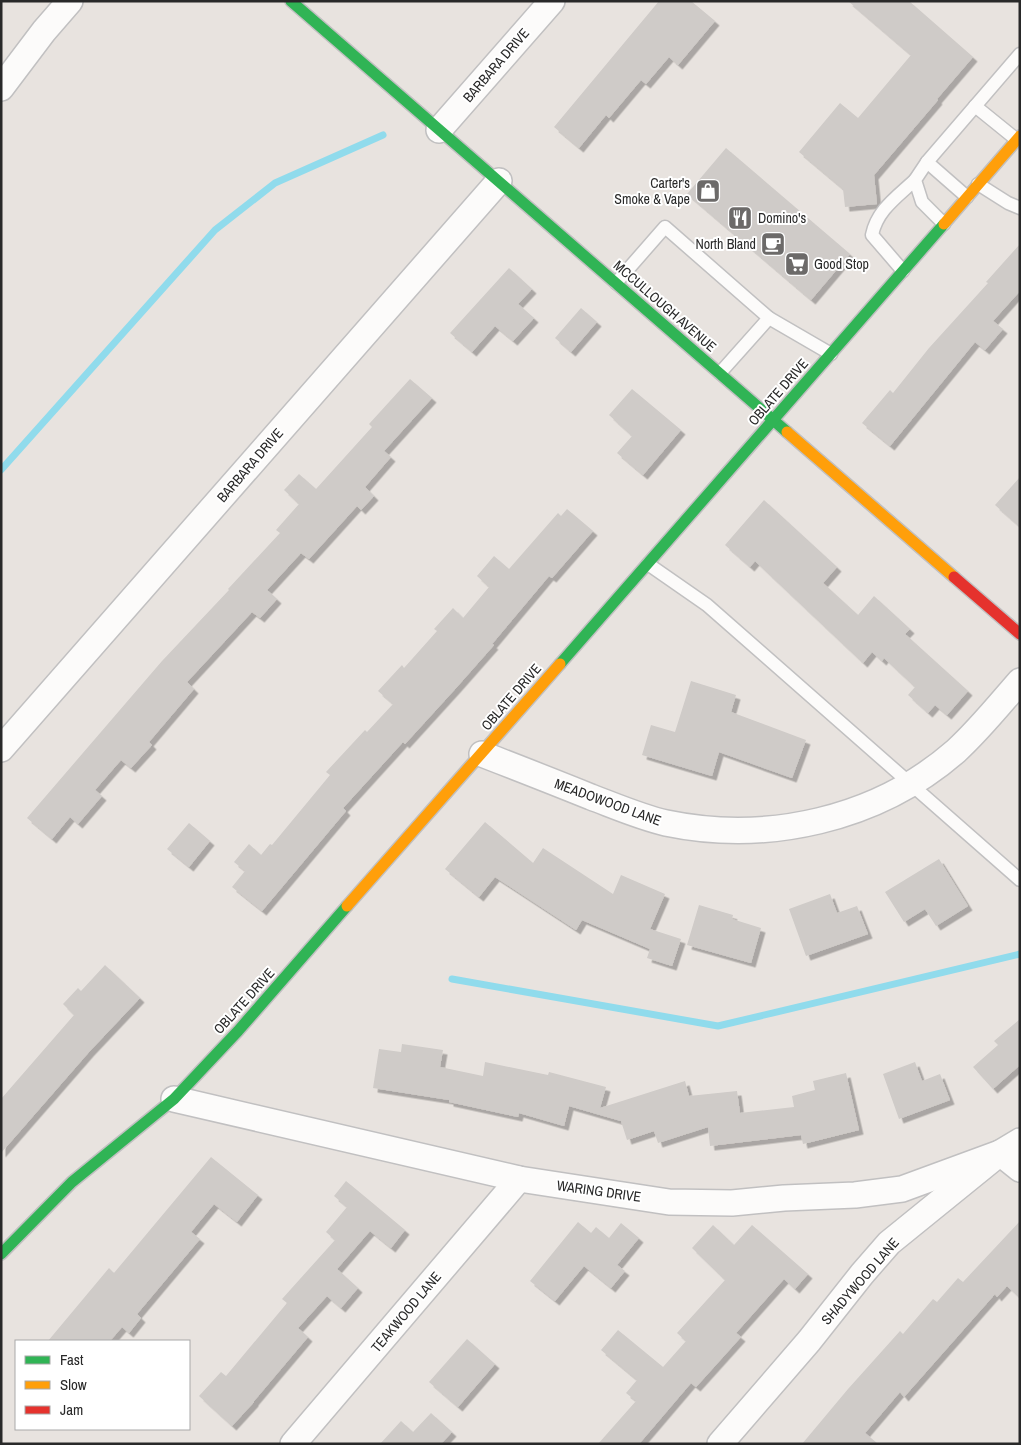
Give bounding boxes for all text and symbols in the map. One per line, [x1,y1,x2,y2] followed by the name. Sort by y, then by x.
[459,24,533,106] street label: BARBARA DRIVE
[614,174,690,208] place label: Carter's Smoke & Vape
[695,178,721,204] shop icon: Carter's Smoke & Vape
[727,205,753,231] restaurant icon: Domino's
[758,209,806,227] place label: Domino's
[760,231,786,257] cafe icon: North Bland
[695,235,756,253] place label: North Bland
[784,251,810,277] supermarket icon: Good Stop
[814,255,869,273] place label: Good Stop
[610,256,720,356] street label: MCCULLOUGH AVENUE
[744,355,812,429] street label: OBLATE DRIVE
[213,424,287,506] street label: BARBARA DRIVE
[477,660,545,734] street label: OBLATE DRIVE
[552,774,664,830] street label: MEADOWOOD LANE
[210,964,278,1038] street label: OBLATE DRIVE
[556,1176,642,1206] street label: WARING DRIVE
[817,1234,903,1328] street label: SHADYWOOD LANE
[367,1268,445,1356] street label: TEAKWOOD LANE
[15,1340,190,1430] legend
[60,1349,84,1370] text: Fast
[60,1374,87,1395] text: Slow
[60,1399,83,1420] text: Jam

